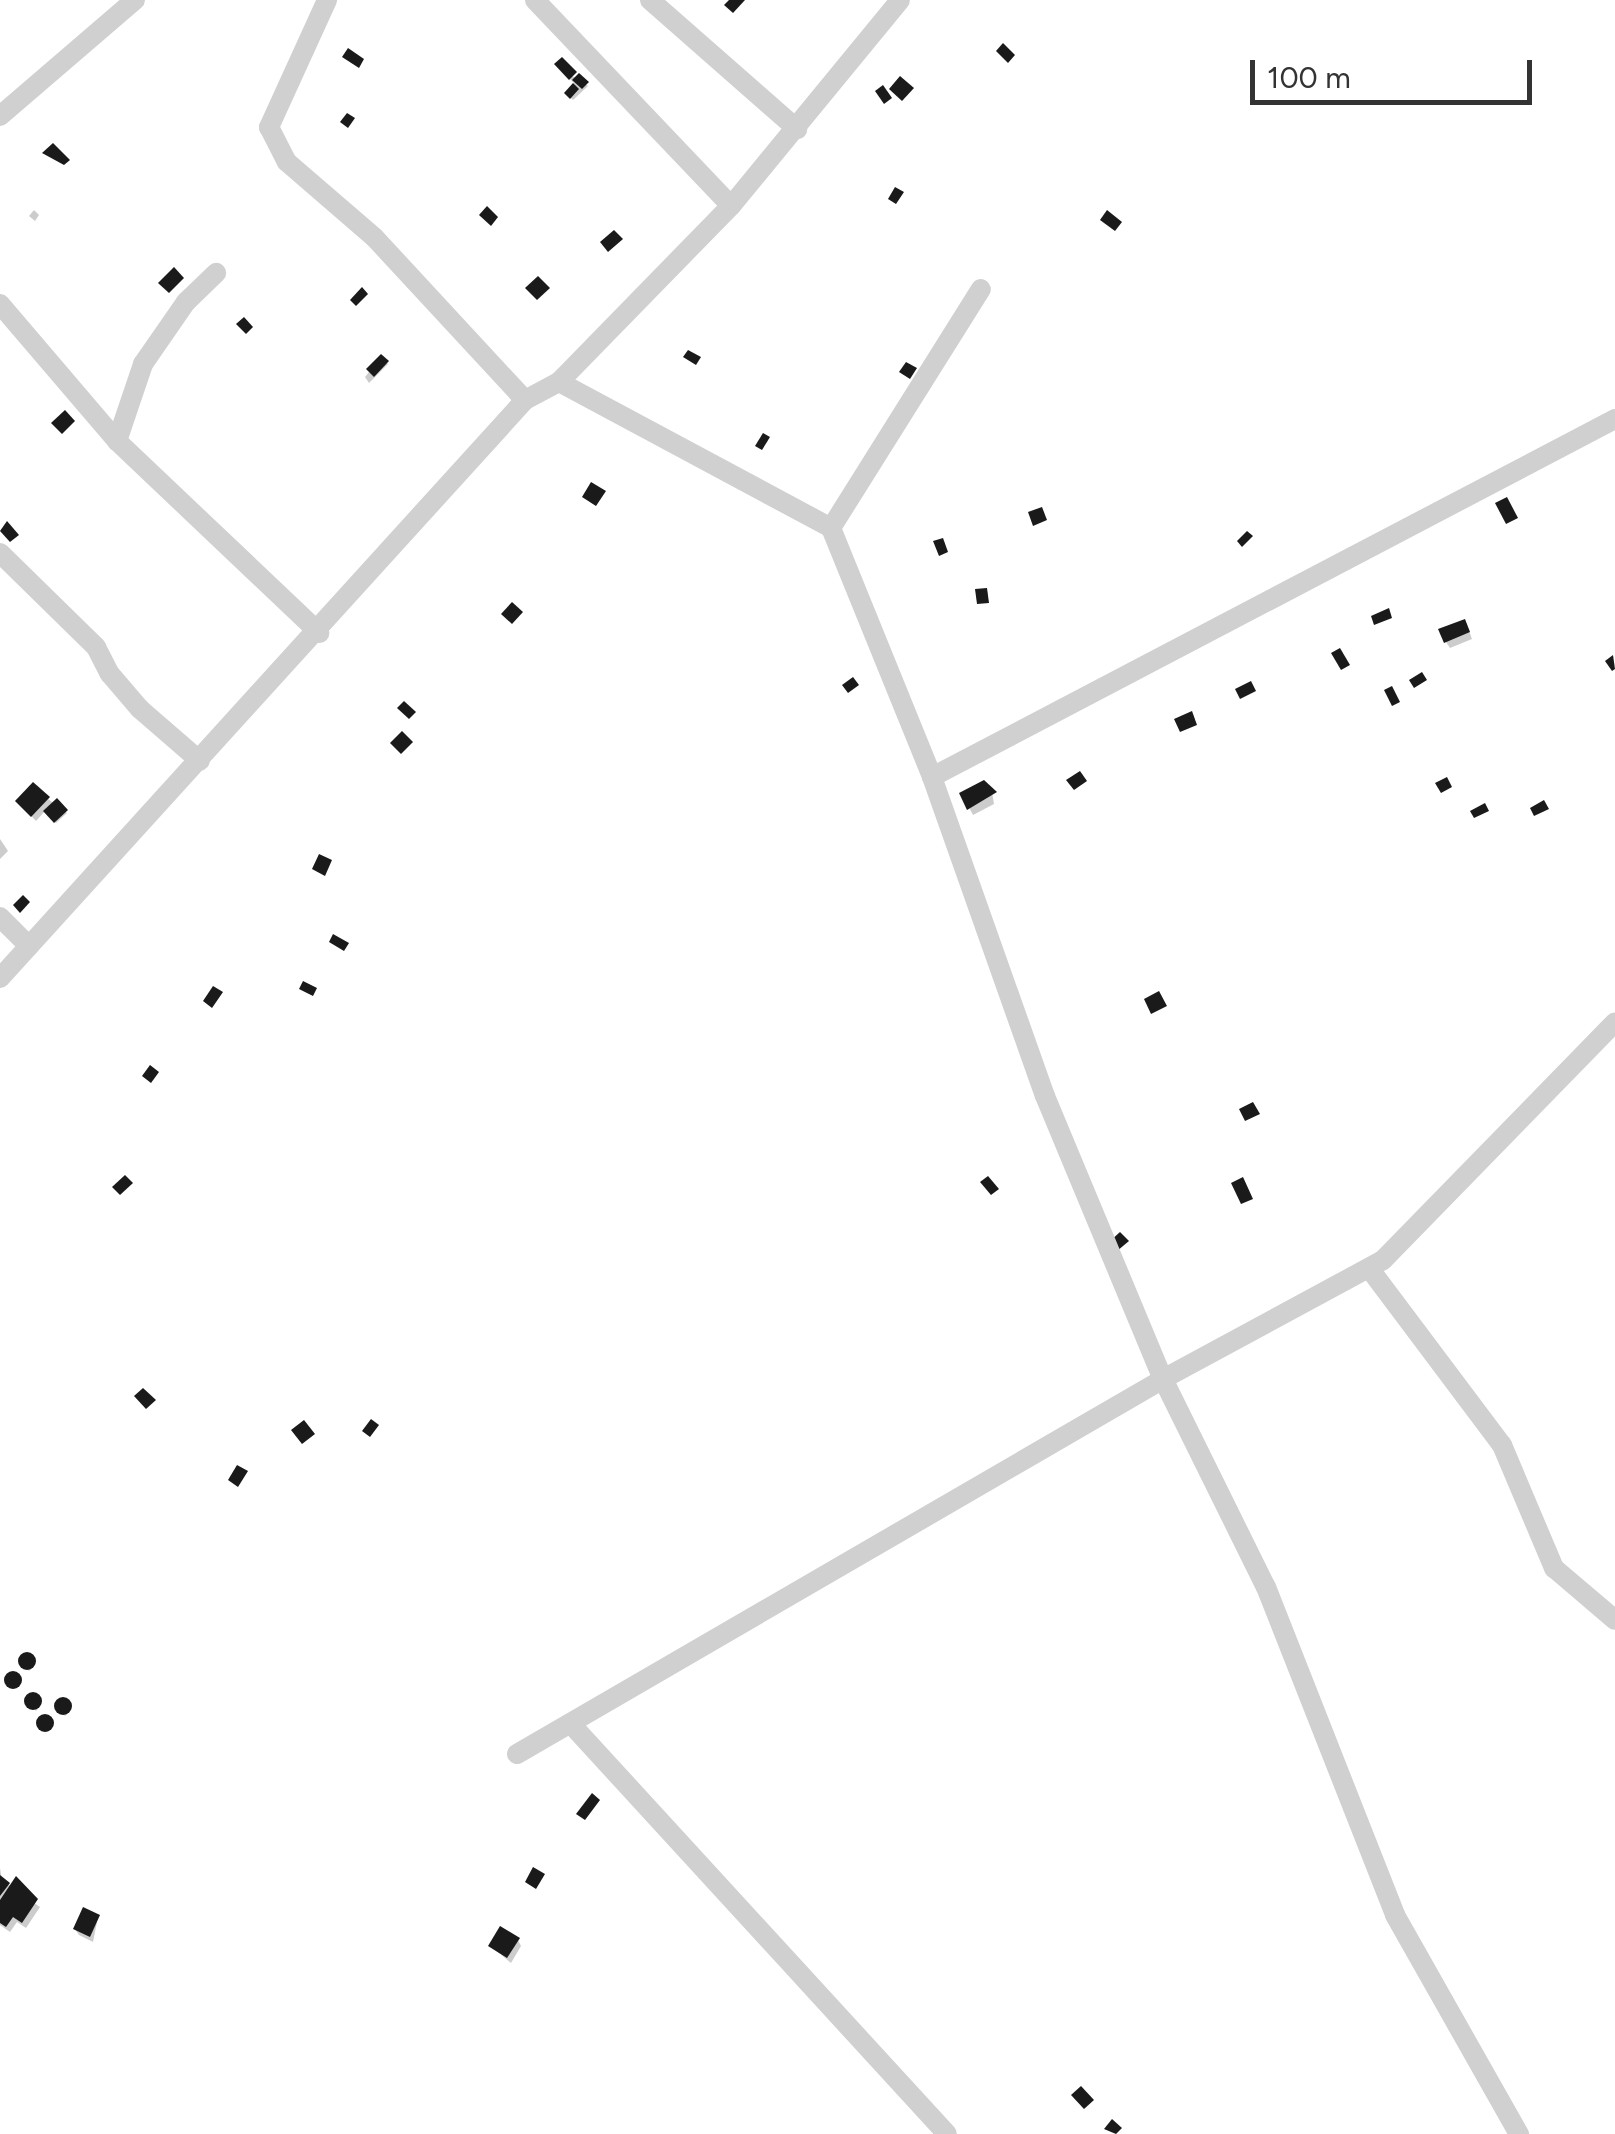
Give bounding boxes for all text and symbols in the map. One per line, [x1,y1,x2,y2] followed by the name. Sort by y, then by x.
[1255,40,1538,102] scale bar
[1267,59,1351,96] text: 100 m

